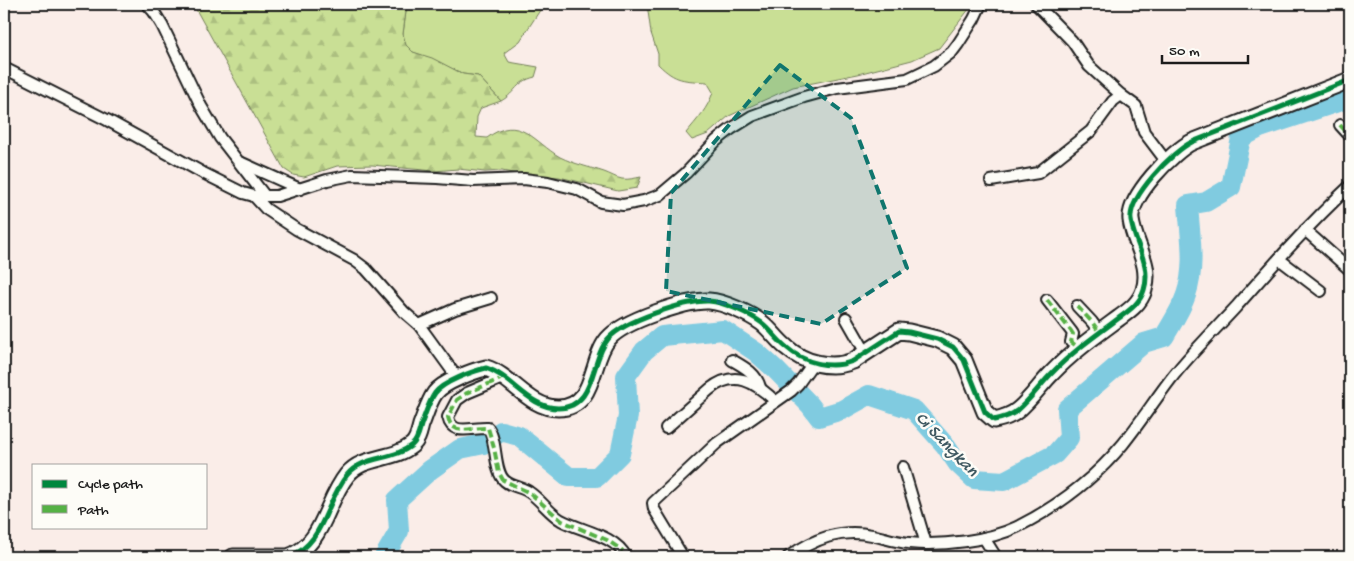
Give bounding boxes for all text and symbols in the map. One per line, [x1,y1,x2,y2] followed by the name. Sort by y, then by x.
[1162,32,1248,64] scale bar
[1169,43,1200,61] text: 50 m
[910,408,982,482] water label: Ci Sangkan
[32,464,208,528] legend
[78,476,143,494] text: Cycle path
[77,502,109,520] text: Path

